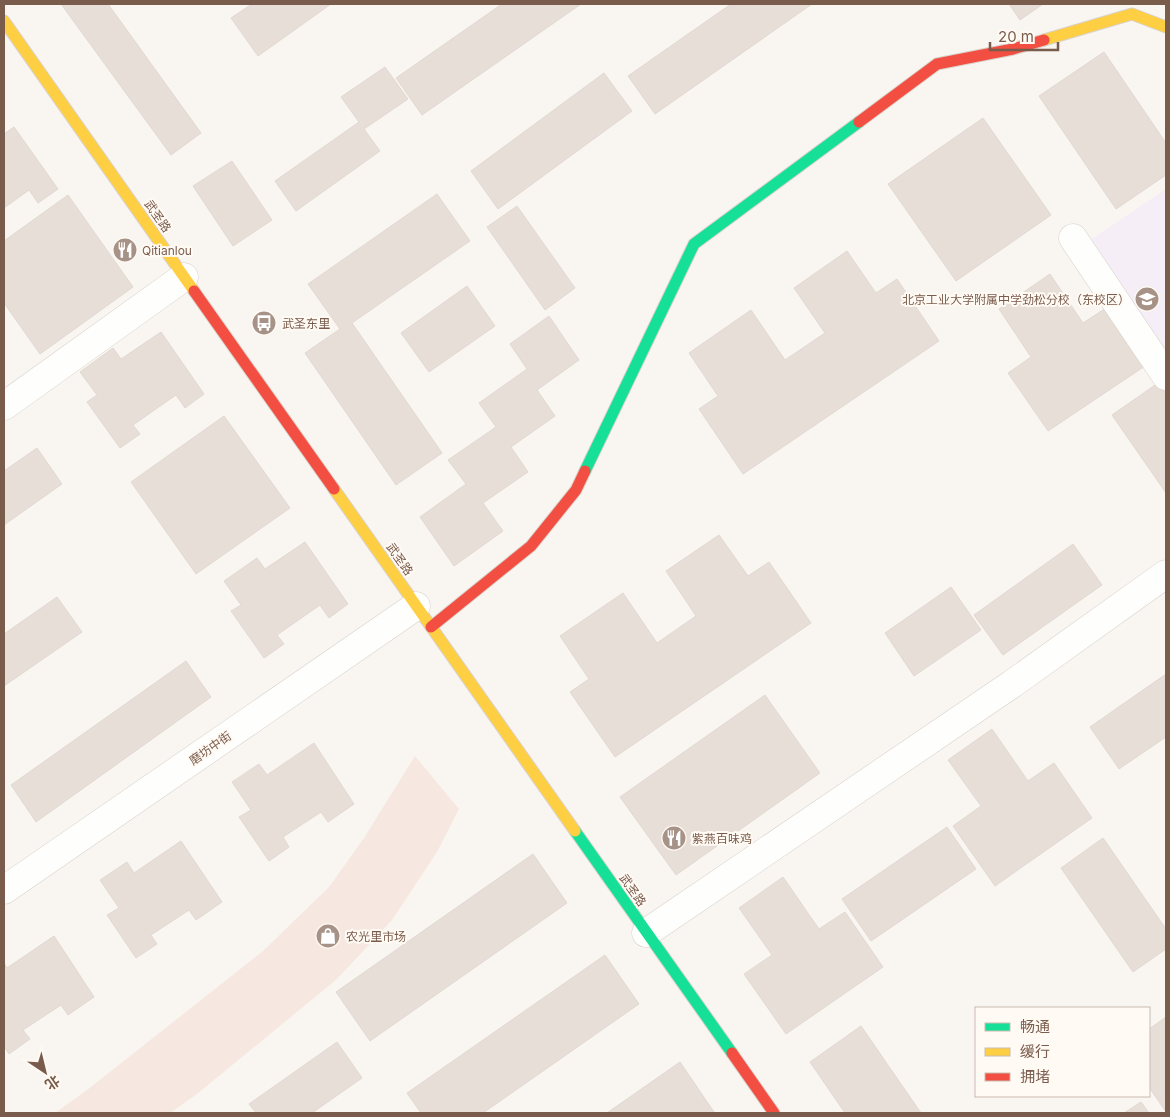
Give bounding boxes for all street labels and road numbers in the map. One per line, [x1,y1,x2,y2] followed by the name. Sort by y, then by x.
[142,197,174,235] street label: 武圣路
[384,540,416,578] street label: 武圣路
[186,728,234,768] street label: 磨坊中街
[617,871,649,909] street label: 武圣路

